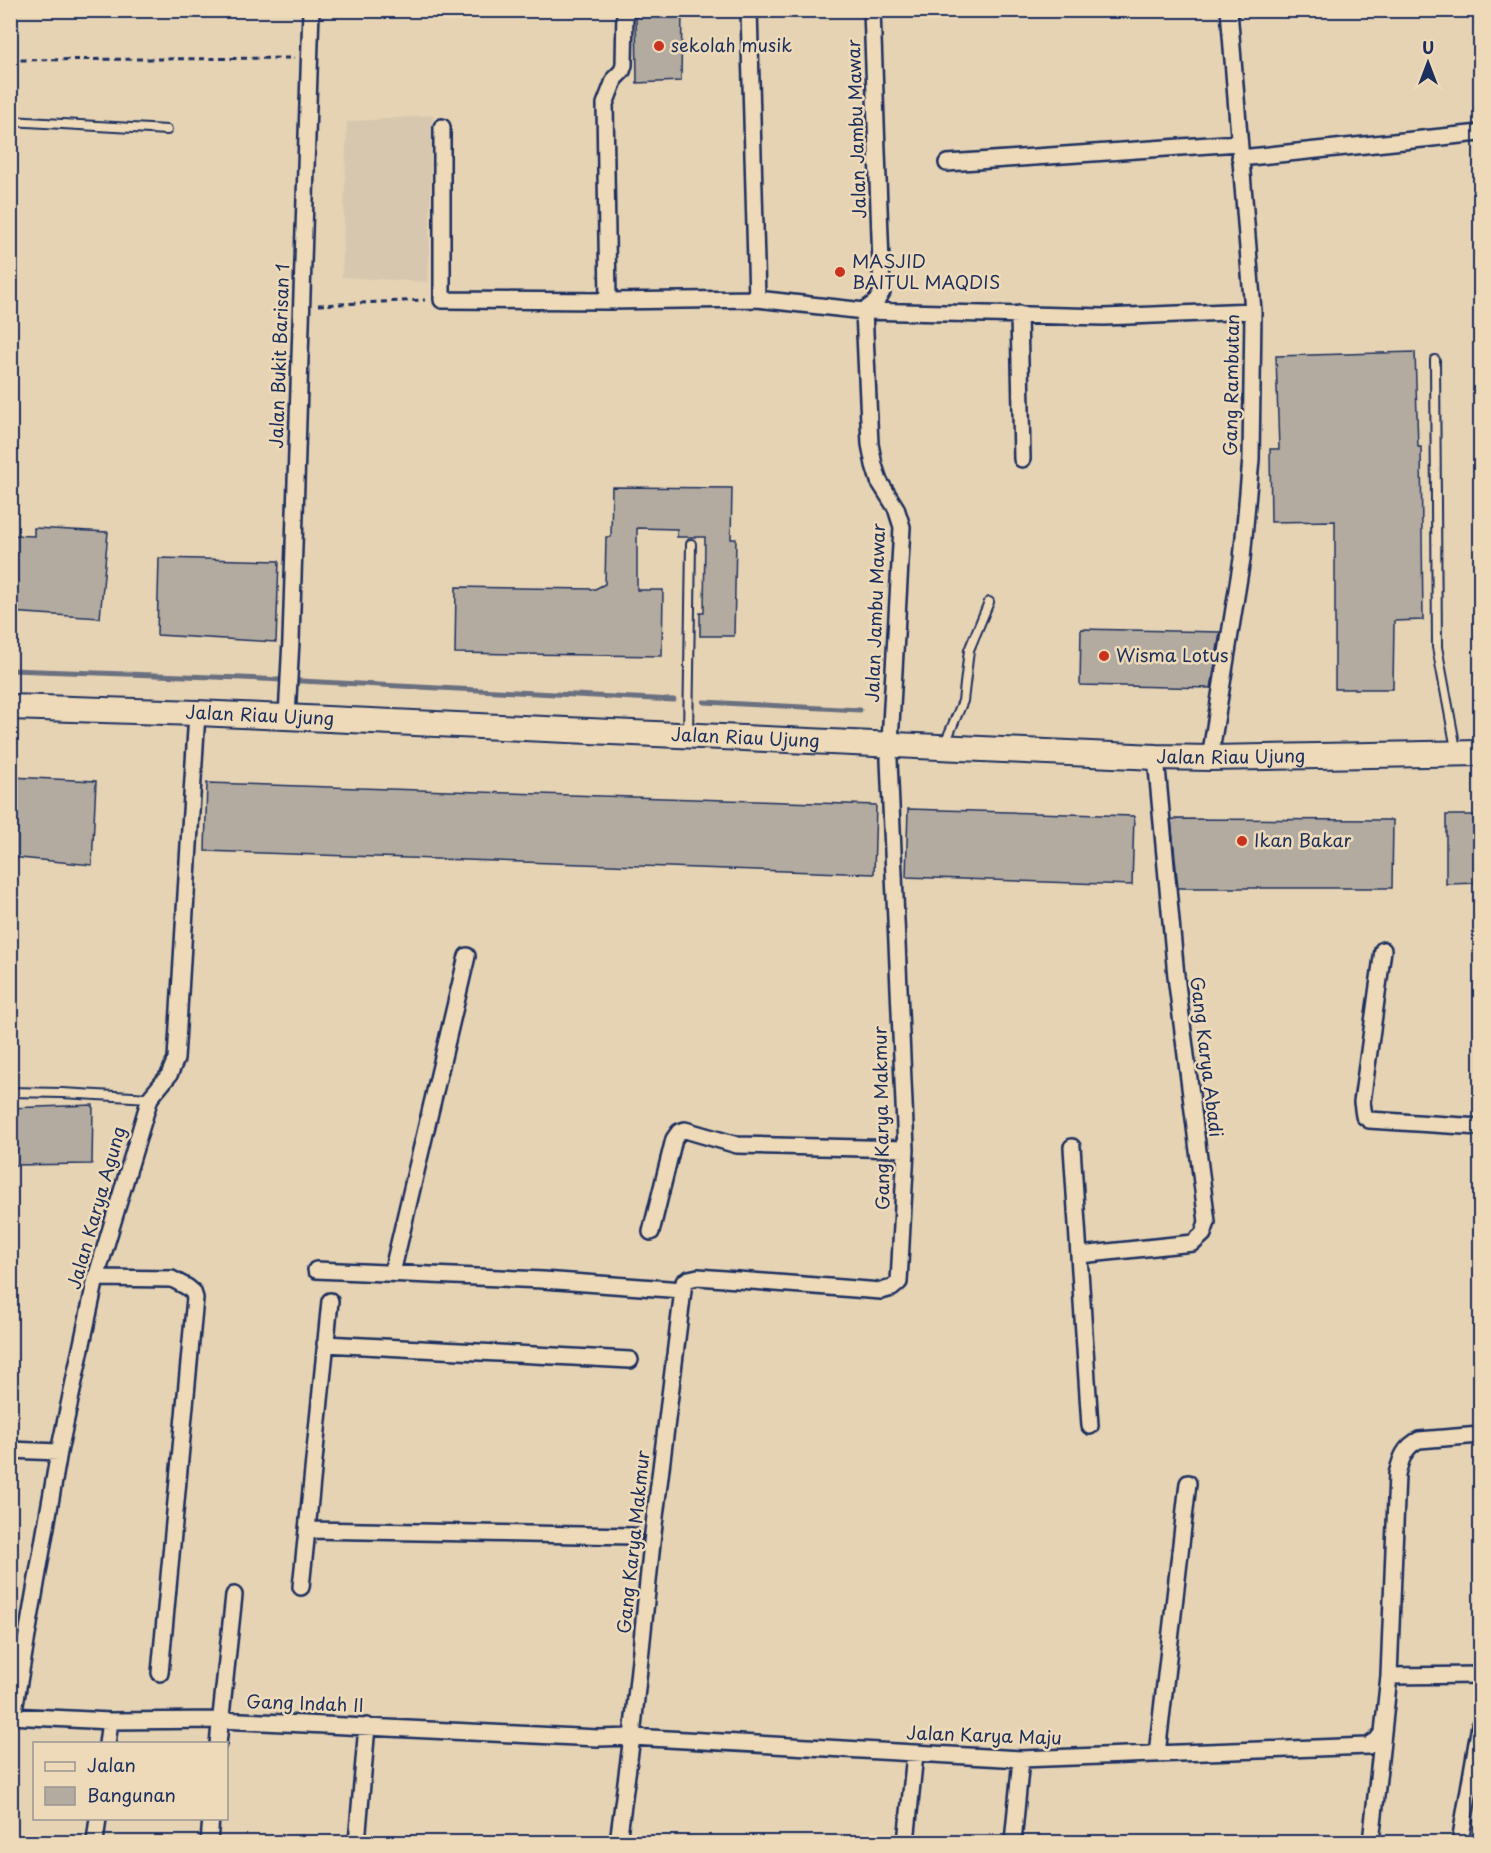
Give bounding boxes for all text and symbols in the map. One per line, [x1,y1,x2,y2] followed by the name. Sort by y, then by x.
[671,31,792,58] place label: sekolah musik
[1398,33,1458,93] north arrow
[1422,35,1434,59] text: U
[839,38,872,219] street label: Jalan Jambu Mawar
[652,39,666,53] marker: sekolah musik
[852,247,1000,295] place label: MASJID BAITUL MAQDIS
[262,263,295,449] street label: Jalan Bukit Barisan 1
[833,265,847,279] marker: MASJID BAITUL MAQDIS
[1216,314,1245,456] street label: Gang Rambutan
[858,522,891,703] street label: Jalan Jambu Mawar
[1116,641,1228,668] place label: Wisma Lotus
[1097,649,1111,663] marker: Wisma Lotus
[185,698,335,731] street label: Jalan Riau Ujung
[670,720,820,754] street label: Jalan Riau Ujung
[1156,741,1306,770] street label: Jalan Riau Ujung
[1254,826,1351,853] place label: Ikan Bakar
[1235,834,1249,848] marker: Ikan Bakar
[1184,975,1231,1139] street label: Gang Karya Abadi
[865,1025,896,1210] street label: Gang Karya Makmur
[59,1123,132,1292] street label: Jalan Karya Agung
[609,1448,656,1635] street label: Gang Karya Makmur
[246,1687,364,1718] street label: Gang Indah II
[906,1718,1062,1751] street label: Jalan Karya Maju
[33,1742,228,1820] legend
[87,1751,136,1778] text: Jalan
[87,1781,176,1808] text: Bangunan

